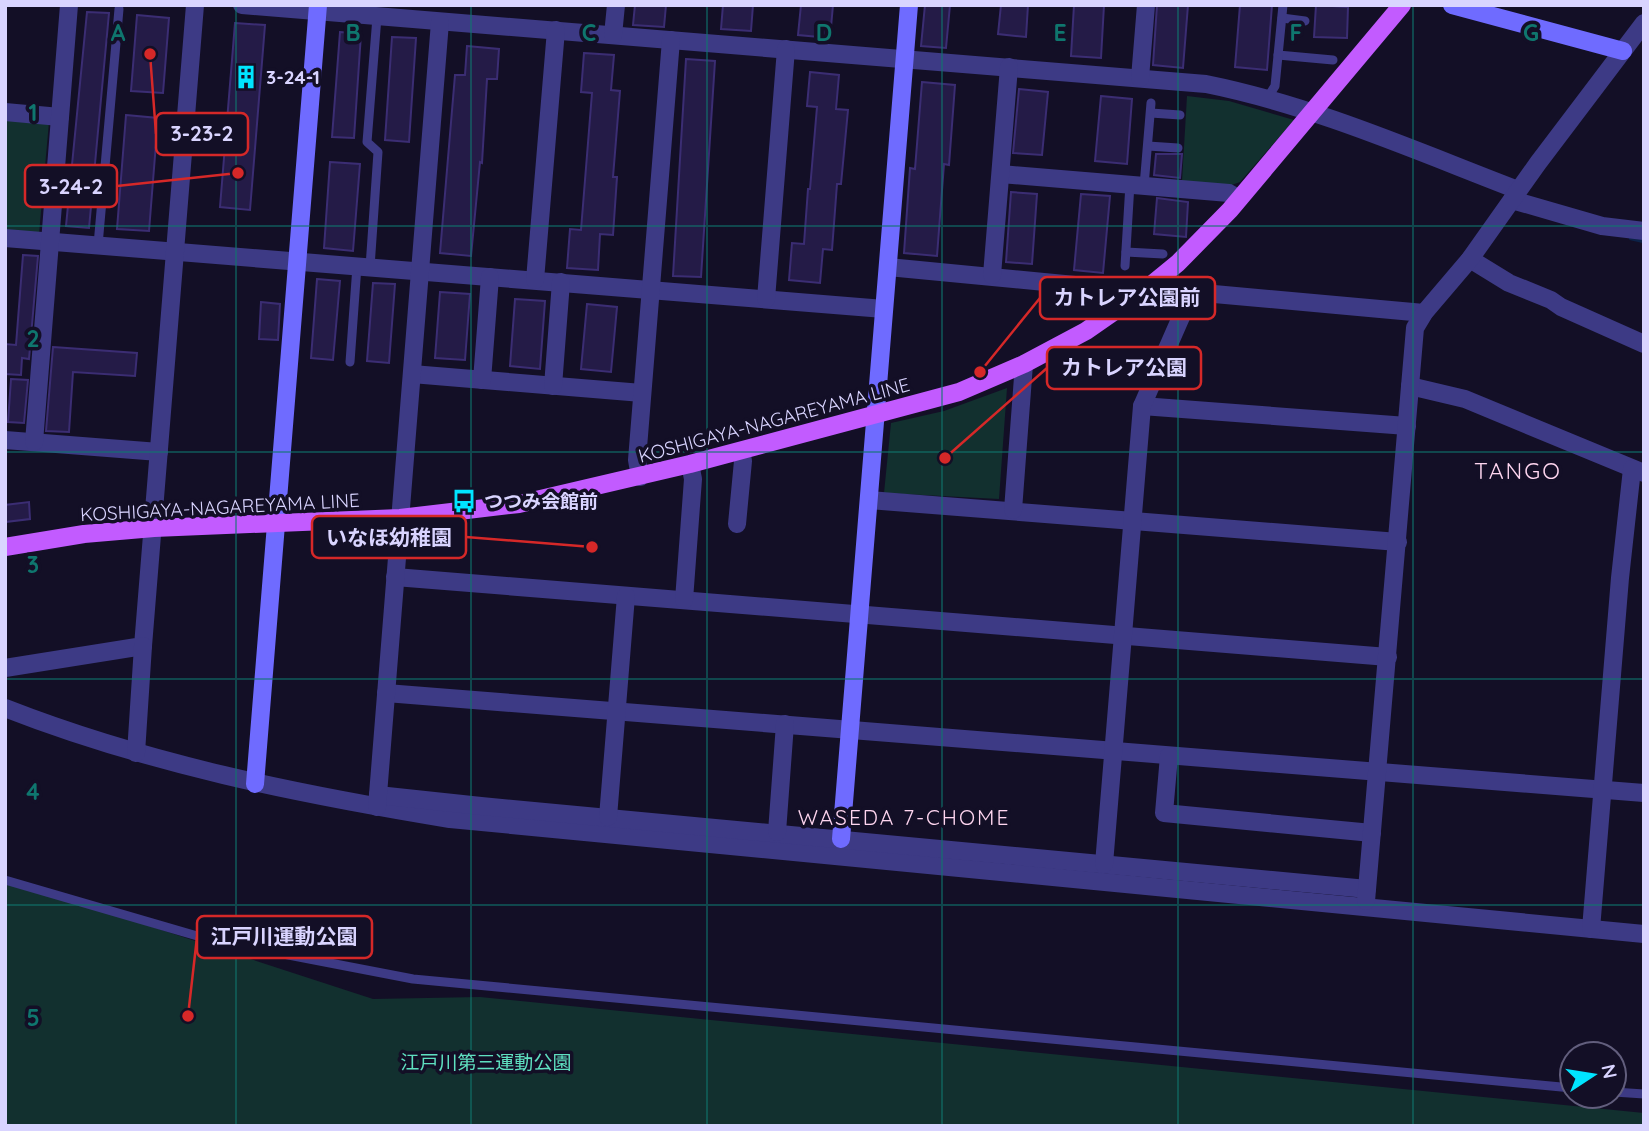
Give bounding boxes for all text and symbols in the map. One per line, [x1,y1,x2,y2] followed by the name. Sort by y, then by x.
[111,18,126,47] text: A
[345,18,361,47] text: B
[582,18,596,47] text: C
[816,18,832,47] text: D
[1053,18,1067,47] text: E
[1290,18,1302,47] text: F
[1523,18,1539,47] text: G
[232,63,260,91] building icon: 3-24-1
[266,65,320,89] place label: 3-24-1
[29,98,37,127] text: 1
[156,113,248,155] callout: 3-23-2
[170,120,234,146] text: 3-23-2
[25,165,117,207] callout: 3-24-2
[39,173,103,199] text: 3-24-2
[1040,277,1215,319] callout: カトレア公園前
[1054,284,1201,310] text: カトレア公園前
[26,324,40,353] text: 2
[1047,347,1201,389] callout: カトレア公園
[1061,354,1187,380] text: カトレア公園
[636,372,912,468] street label: KOSHIGAYA-NAGAREYAMA LINE
[1474,456,1562,485] district label: TANGO
[450,487,478,515] bus stop icon: つつみ会館前
[80,488,360,526] street label: KOSHIGAYA-NAGAREYAMA LINE
[484,489,598,513] place label: つつみ会館前
[312,516,466,558] callout: いなほ幼稚園
[326,524,452,550] text: いなほ幼稚園
[27,550,39,579] text: 3
[26,777,40,806] text: 4
[798,804,1010,830] district label: WASEDA 7-CHOME
[197,916,372,958] callout: 江戸川運動公園
[211,923,358,949] text: 江戸川運動公園
[26,1003,40,1032] text: 5
[1558,1040,1628,1110] north arrow
[400,1050,572,1074] park label: 江戸川第三運動公園
[1596,1062,1623,1081] text: N

